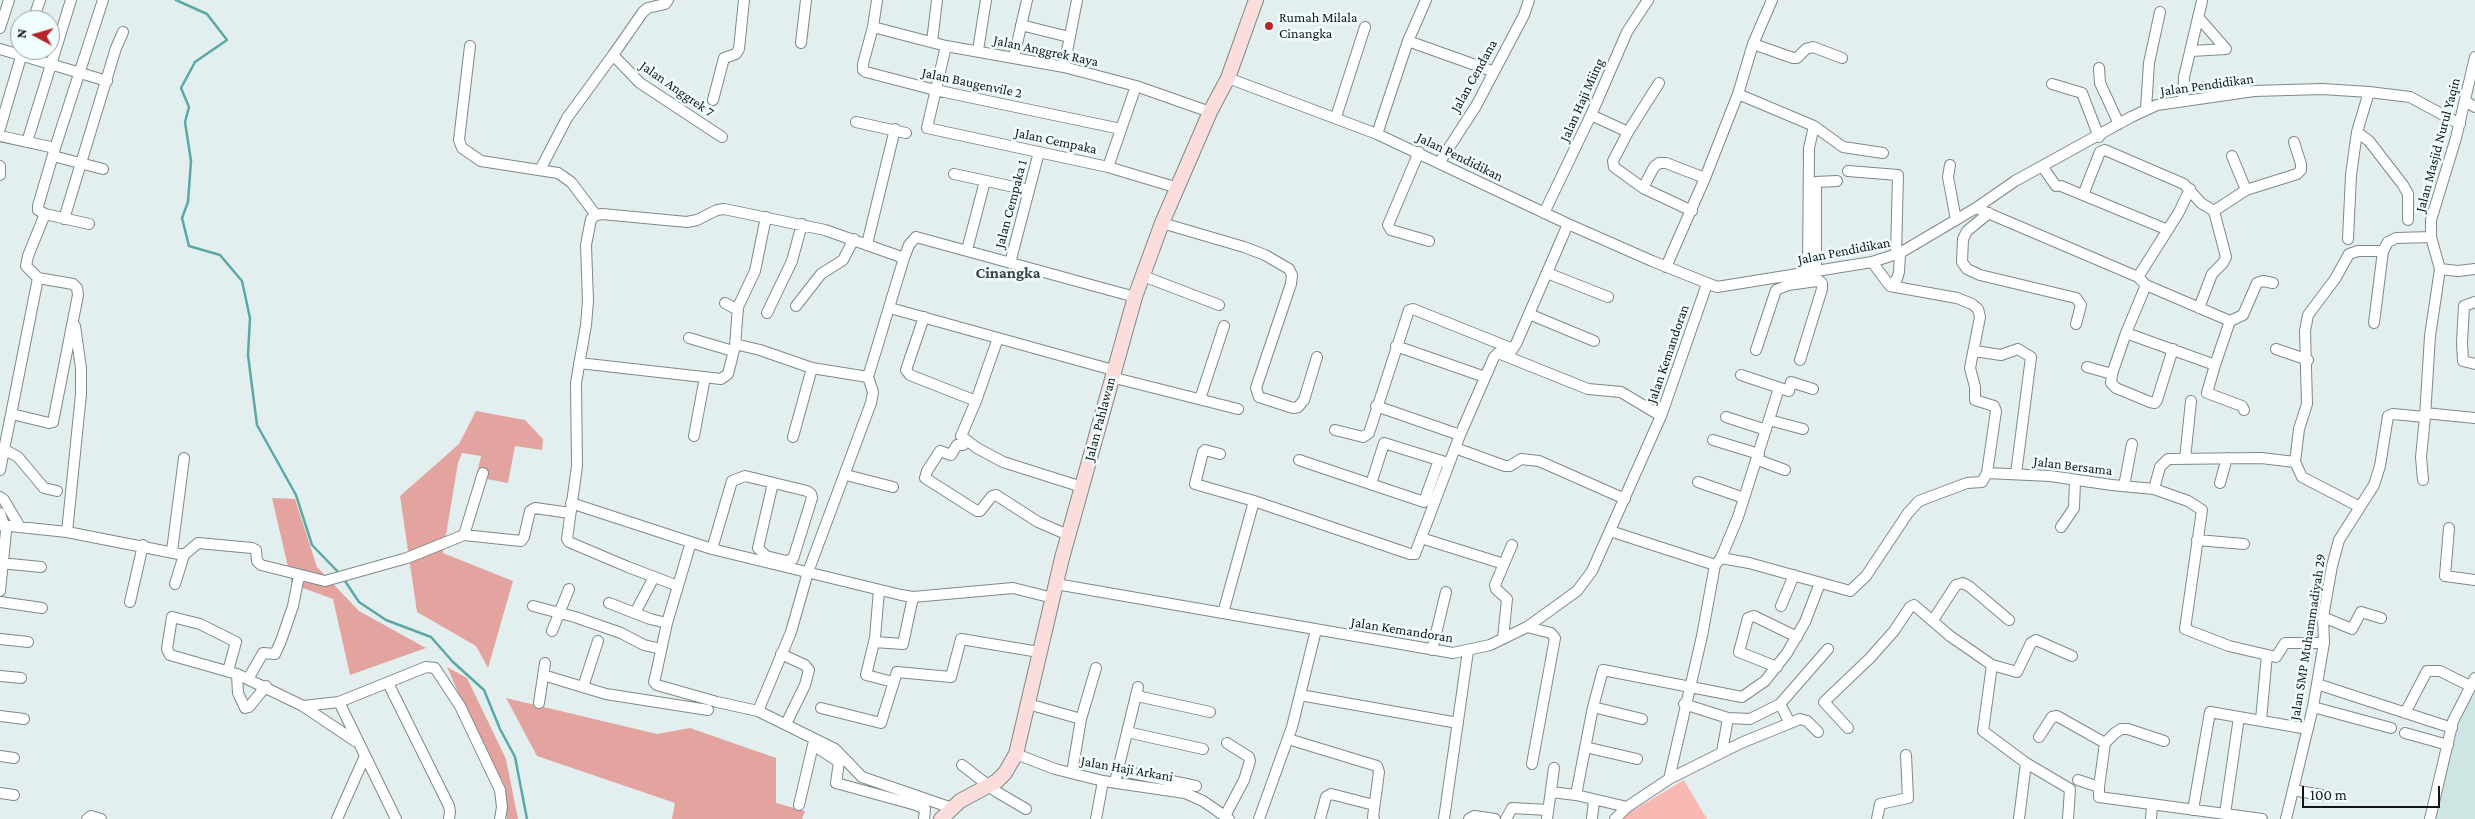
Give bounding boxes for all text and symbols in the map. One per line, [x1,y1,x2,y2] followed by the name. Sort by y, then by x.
[10,10,60,60] north arrow
[1279,10,1357,42] place label: Rumah Milala Cinangka
[1263,20,1275,32] marker: Rumah Milala Cinangka
[13,28,30,39] text: N
[992,32,1100,70] street label: Jalan Anggrek Raya
[1447,37,1501,115] street label: Jalan Cendana
[1556,56,1608,144] street label: Jalan Haji Miing
[637,57,717,121] street label: Jalan Anggrek 7
[920,64,1024,102] street label: Jalan Baugenvile 2
[2159,70,2255,100] street label: Jalan Pendidikan
[2412,76,2464,214] street label: Jalan Masjid Nurul Yaqin
[1013,124,1099,158] street label: Jalan Cempaka
[1414,129,1506,185] street label: Jalan Pendidikan
[991,158,1031,250] street label: Jalan Cempaka 1
[1796,234,1892,268] street label: Jalan Pendidikan
[975,263,1041,283] district label: Cinangka
[1643,302,1693,406] street label: Jalan Kemandoran
[1081,375,1119,463] street label: Jalan Pahlawan
[2033,453,2113,479] street label: Jalan Bersama
[2287,552,2329,722] street label: Jalan SMP Muhammadiyah 29
[1350,614,1454,646] street label: Jalan Kemandoran
[1080,753,1174,785] street label: Jalan Haji Arkani
[2305,776,2442,808] scale bar
[2310,787,2347,803] text: 100 m

